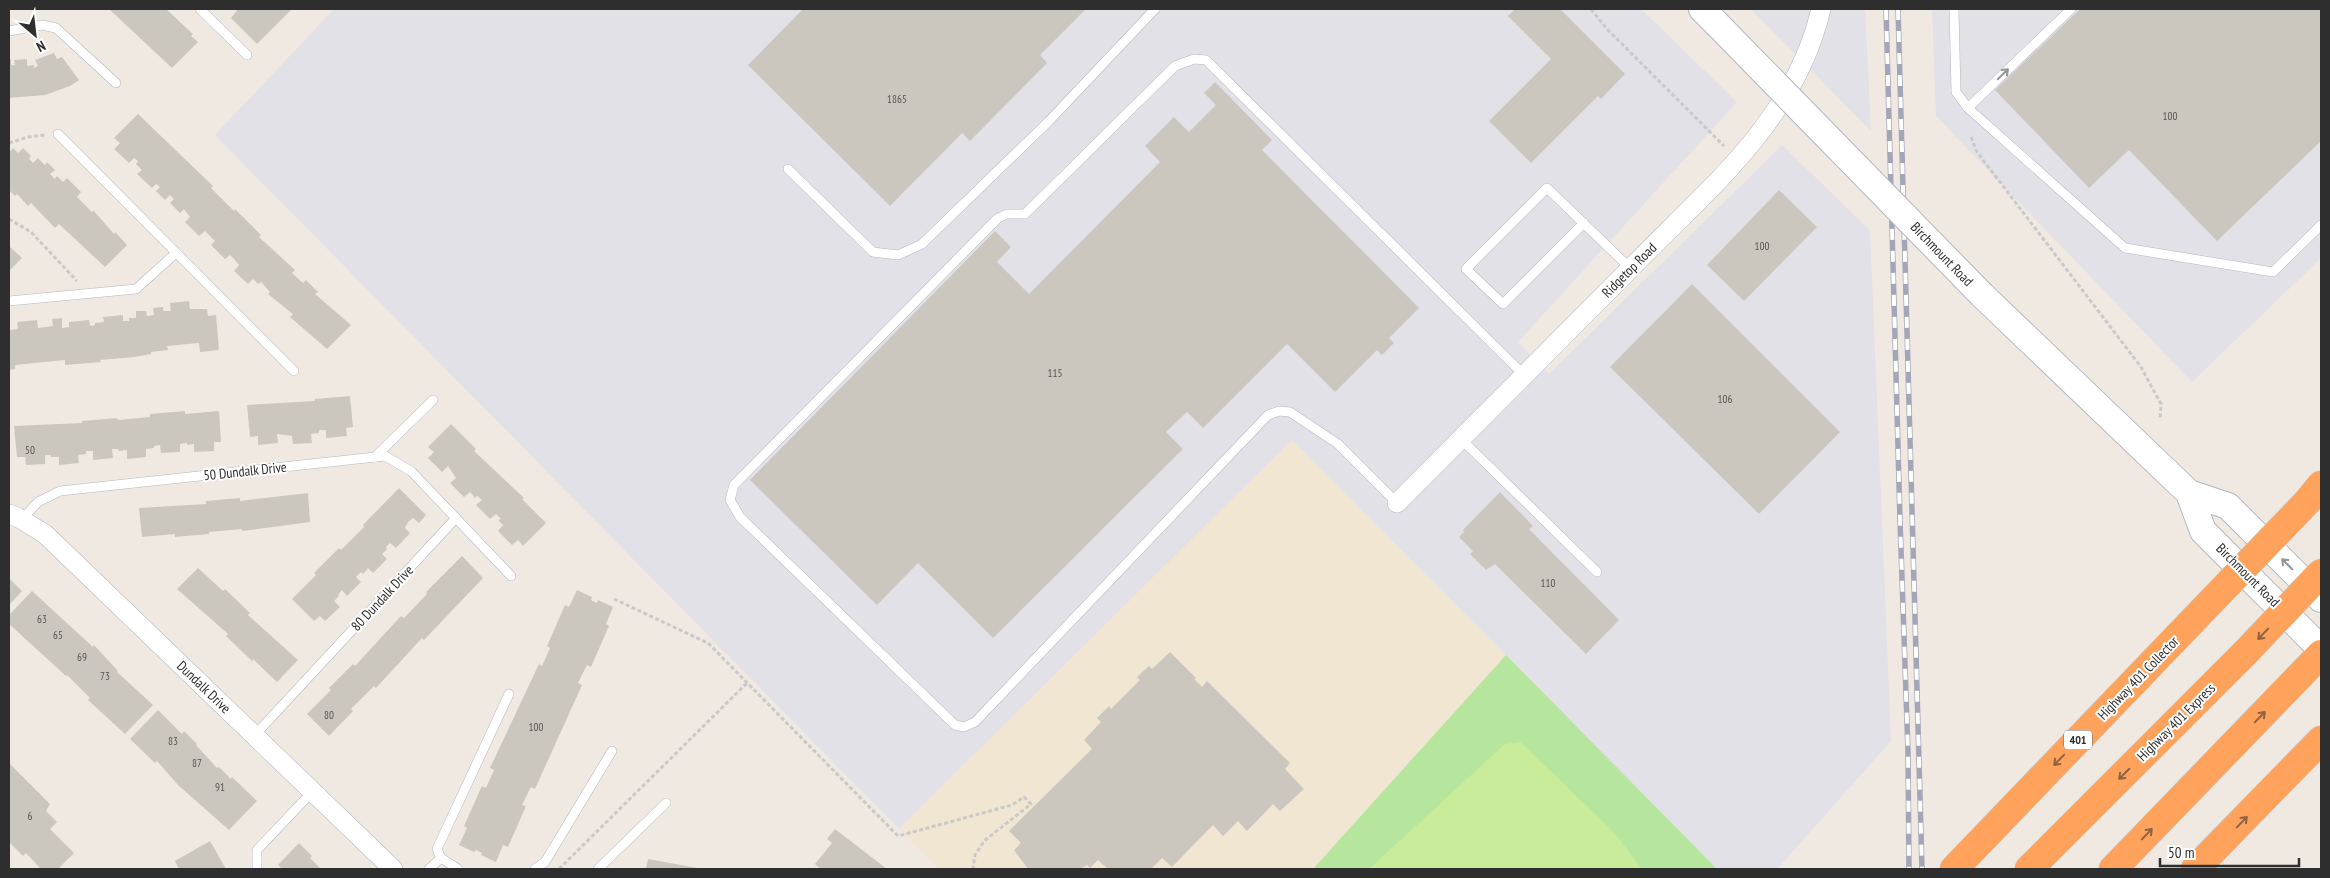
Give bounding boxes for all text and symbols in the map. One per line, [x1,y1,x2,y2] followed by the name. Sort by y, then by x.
[10,10,60,60] north arrow
[34,37,49,56] text: N
[1997,68,2010,80] one-way arrow
[887,92,907,106] house number: 1865
[2163,109,2177,123] house number: 100
[1907,218,1977,290] street label: Birchmount Road
[1598,239,1660,301] street label: Ridgetop Road
[1755,239,1769,253] house number: 100
[1048,366,1062,380] house number: 115
[1718,392,1732,406] house number: 106
[25,443,35,457] house number: 50
[202,458,288,484] street label: 50 Dundalk Drive
[2212,539,2284,611] street label: Birchmount Road
[2281,558,2293,570] one-way arrow
[347,561,417,635] street label: 80 Dundalk Drive
[1541,576,1555,590] house number: 110
[37,612,47,626] house number: 63
[2257,627,2269,640] one-way arrow
[53,628,63,642] house number: 65
[2094,632,2183,724] street label: Highway 401 Collector
[77,650,87,664] house number: 69
[173,657,235,717] street label: Dundalk Drive
[100,669,110,683] house number: 73
[2133,679,2219,765] street label: Highway 401 Express
[324,708,334,722] house number: 80
[2254,711,2266,724] one-way arrow
[529,720,543,734] house number: 100
[2064,730,2092,750] road number: 401
[168,734,178,748] house number: 83
[2053,753,2065,766] one-way arrow
[192,756,202,770] house number: 87
[2117,768,2130,780] one-way arrow
[215,780,225,794] house number: 91
[28,809,33,823] house number: 6
[2236,816,2248,828] one-way arrow
[2141,828,2153,840] one-way arrow
[2160,836,2299,868] scale bar
[2168,843,2194,862] text: 50 m

